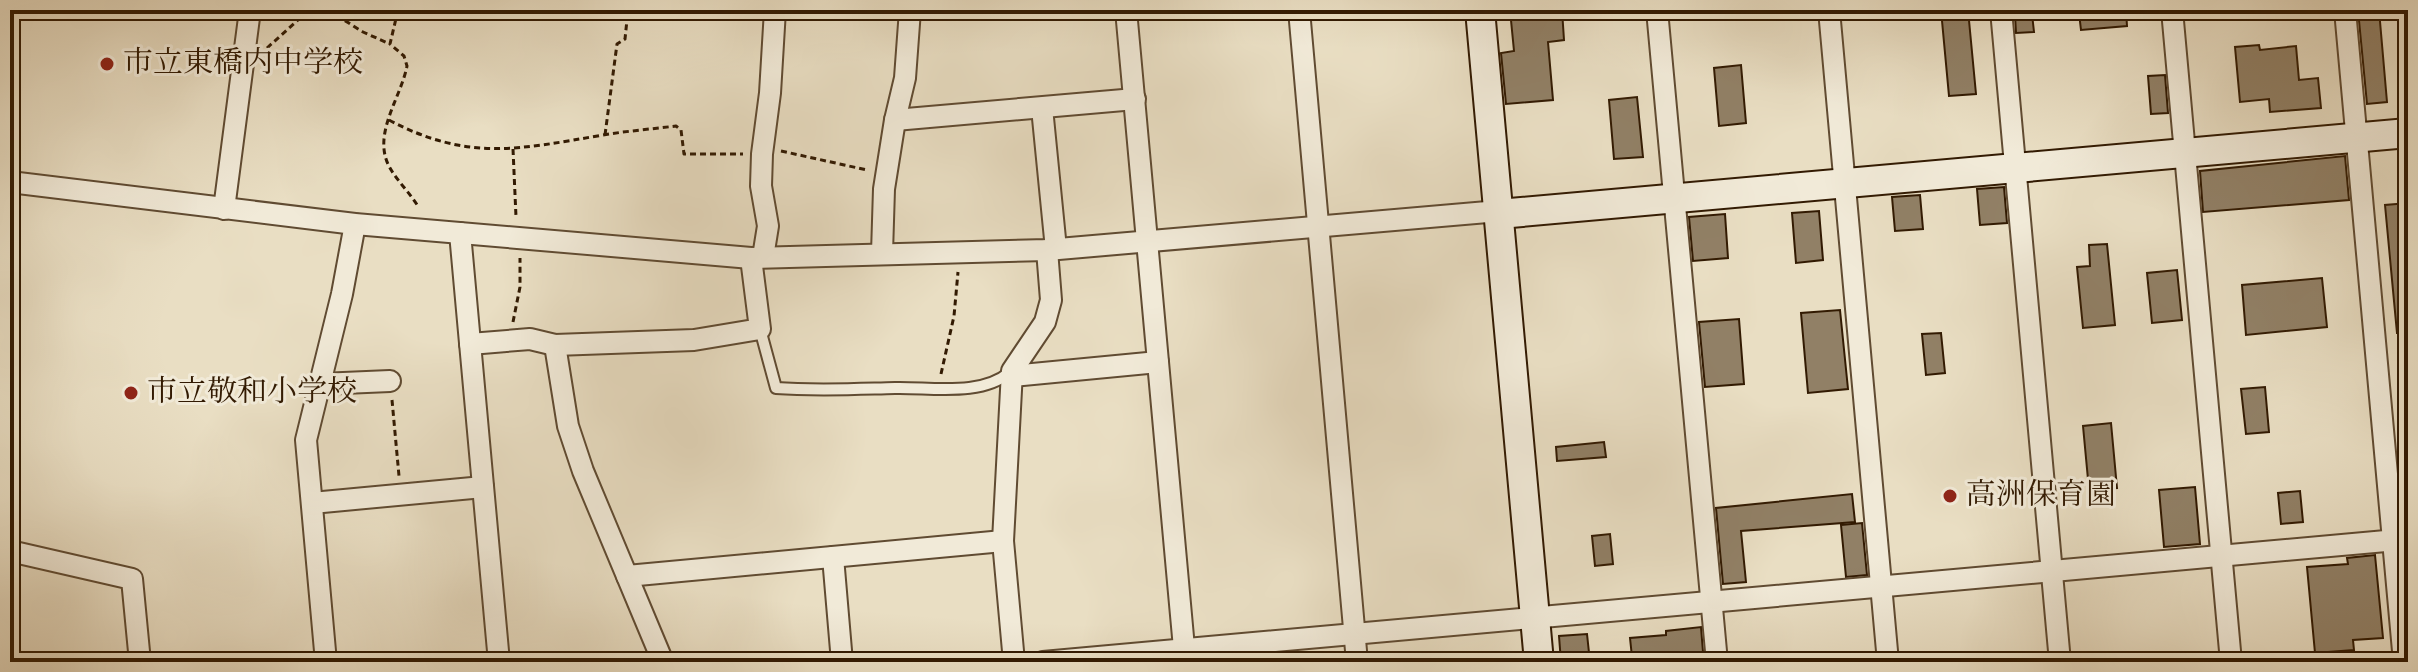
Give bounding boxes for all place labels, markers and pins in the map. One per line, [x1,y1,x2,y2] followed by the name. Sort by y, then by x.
[123,43,363,86] place label: 市立東橋内中学校
[98,55,116,73] marker: 市立東橋内中学校
[147,372,357,415] place label: 市立敬和小学校
[122,384,140,402] marker: 市立敬和小学校
[1966,475,2116,518] place label: 高洲保育園
[1941,487,1959,505] marker: 高洲保育園

